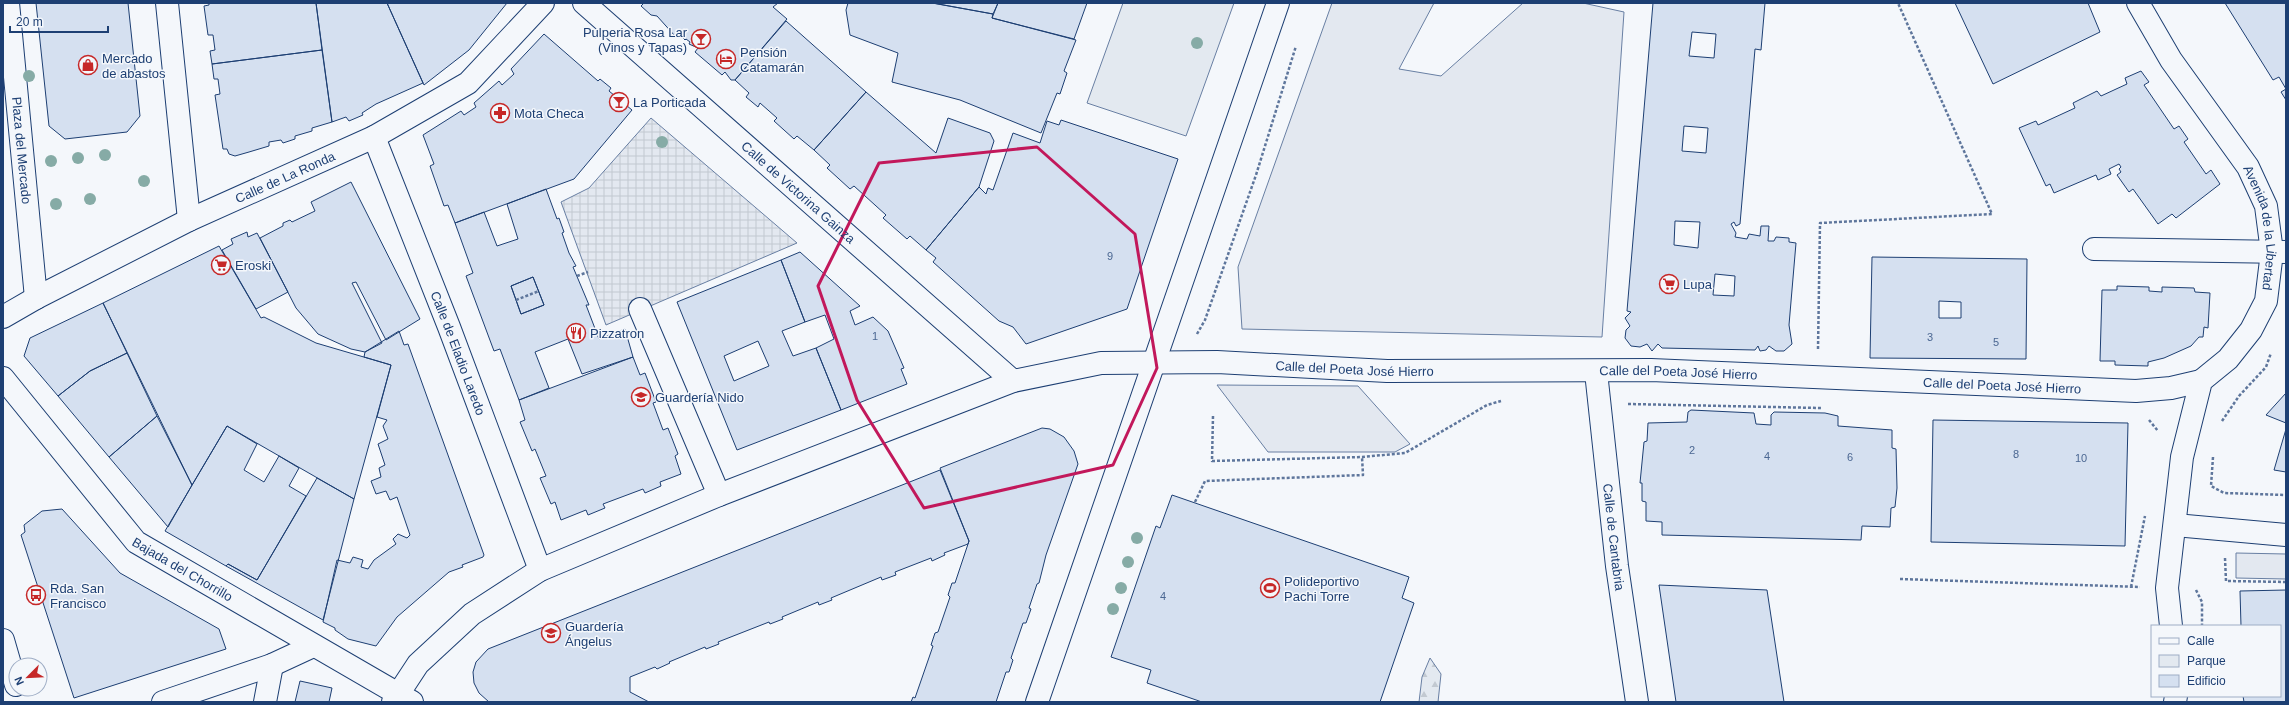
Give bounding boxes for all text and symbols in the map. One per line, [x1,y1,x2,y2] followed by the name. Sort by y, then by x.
[10,8,108,34] scale bar
[16,15,43,29] text: 20 m
[583,25,688,55] place label: Pulperia Rosa Lar (Vinos y Tapas)
[690,28,712,50] bar icon: Pulperia Rosa Lar (Vinos y Tapas)
[740,45,804,75] place label: Pensión Catamarán
[715,48,737,70] hotel icon: Pensión Catamarán
[102,51,166,81] place label: Mercado de abastos
[77,54,99,76] shop icon: Mercado de abastos
[608,91,630,113] bar icon: La Porticada
[633,95,707,110] place label: La Porticada
[9,96,35,205] street label: Plaza del Mercado
[489,102,511,124] pharmacy icon: Mota Checa
[514,106,585,121] place label: Mota Checa
[739,138,859,247] street label: Calle de Victorina Gainza
[233,148,338,206] street label: Calle de La Ronda
[2241,163,2280,291] street label: Avenida de la Libertad
[1107,250,1113,262] house number: 9
[210,254,232,276] supermarket icon: Eroski
[235,258,271,273] place label: Eroski
[1658,273,1680,295] supermarket icon: Lupa
[1683,277,1713,292] place label: Lupa
[428,289,489,417] street label: Calle de Eladio Laredo
[565,322,587,344] restaurant icon: Pizzatron
[590,326,644,341] place label: Pizzatron
[872,330,878,342] house number: 1
[1927,331,1933,343] house number: 3
[1993,336,1999,348] house number: 5
[1275,358,1434,379] street label: Calle del Poeta José Hierro
[1599,362,1758,382] street label: Calle del Poeta José Hierro
[1923,374,2082,396] street label: Calle del Poeta José Hierro
[630,386,652,408] school or university icon: Guardería Nido
[655,390,744,405] place label: Guardería Nido
[1689,444,1695,456] house number: 2
[2013,448,2019,460] house number: 8
[1764,450,1770,462] house number: 4
[1847,451,1853,463] house number: 6
[2075,452,2087,464] house number: 10
[1601,483,1628,592] street label: Calle de Cantabria
[130,534,235,604] street label: Bajada del Chorrillo
[1284,574,1359,604] place label: Polideportivo Pachi Torre
[1259,577,1281,599] sports icon: Polideportivo Pachi Torre
[50,581,106,611] place label: Rda. San Francisco
[25,584,47,606] bus stop icon: Rda. San Francisco
[1160,590,1166,602] house number: 4
[565,619,624,649] place label: Guardería Ángelus
[540,622,562,644] school or university icon: Guardería Ángelus
[2151,625,2281,697] legend
[2187,634,2215,648] text: Calle
[2187,654,2226,668] text: Parque
[8,657,48,697] north arrow
[2187,674,2226,688] text: Edificio
[12,675,26,687] text: N

